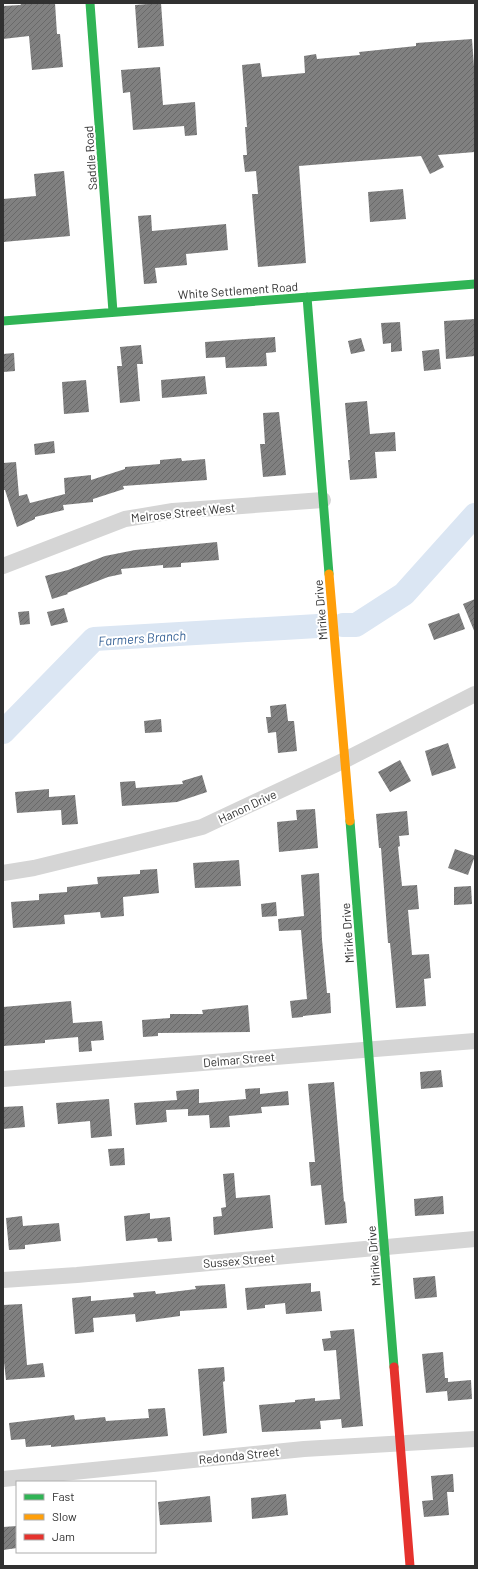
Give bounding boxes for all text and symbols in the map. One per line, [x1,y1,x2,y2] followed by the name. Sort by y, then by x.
[81,125,99,191] street label: Saddle Road
[178,279,298,301] street label: White Settlement Road
[130,500,236,524] street label: Melrose Street West
[310,579,330,641] street label: Mirike Drive
[98,627,187,649] water label: Farmers Branch
[216,786,278,826] street label: Hanon Drive
[338,902,356,964] street label: Mirike Drive
[202,1049,276,1069] street label: Delmar Street
[363,1225,383,1287] street label: Mirike Drive
[203,1250,275,1270] street label: Sussex Street
[198,1444,280,1466] street label: Redonda Street
[16,1481,156,1553] legend
[52,1489,75,1503] text: Fast
[52,1509,77,1523] text: Slow
[52,1529,75,1543] text: Jam

